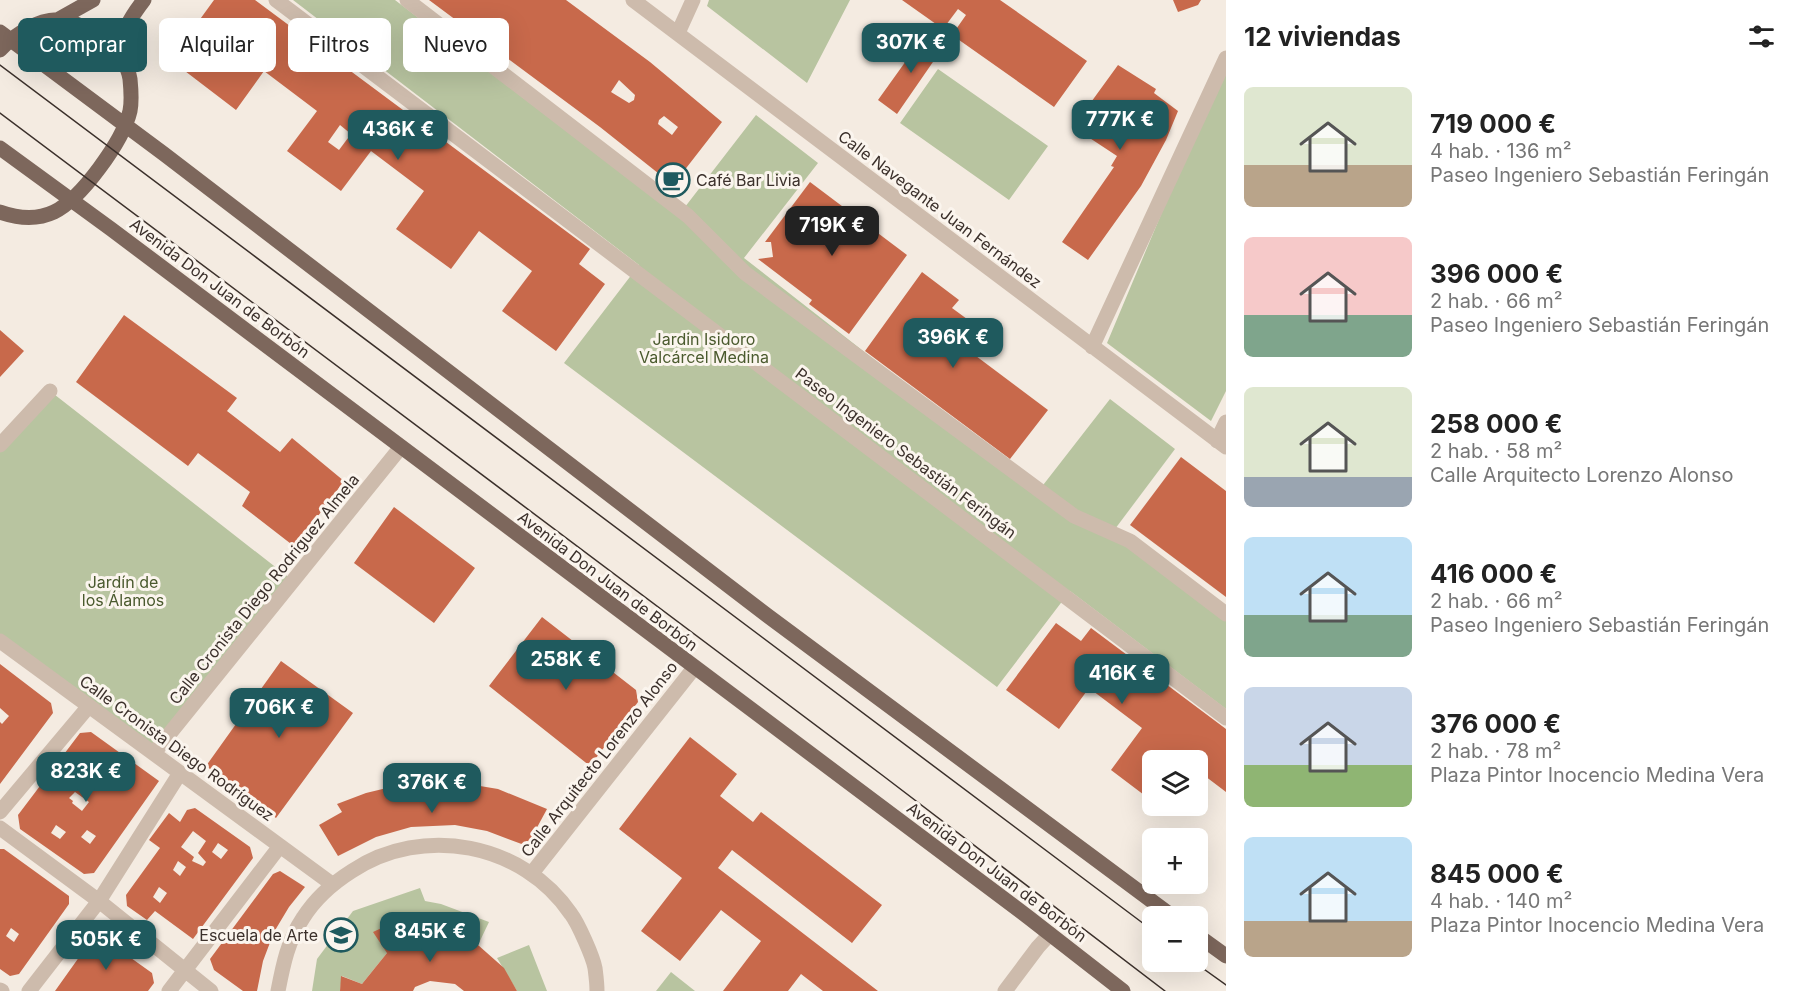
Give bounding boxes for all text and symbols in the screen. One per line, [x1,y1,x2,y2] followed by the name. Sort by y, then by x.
[18,18,147,72] chip: Comprar
[159,18,276,72] chip: Alquilar
[288,18,391,72] chip: Filtros
[403,18,509,72] chip: Nuevo
[1745,20,1778,53] icon: filters
[1244,21,1401,52] text: 12 viviendas
[862,23,960,74] pin: 307K €
[876,30,946,54] text: 307K €
[1071,100,1169,151] pin: 777K €
[1086,107,1154,131] text: 777K €
[1430,108,1556,139] text: 719 000 €
[349,110,447,161] pin: 436K €
[1292,111,1364,183] icon: home
[362,117,434,141] text: 436K €
[834,126,1046,292] street label: Calle Navegante Juan Fernández
[1430,139,1572,163] text: 4 hab. · 136 m²
[655,162,691,198] cafe icon: Café Bar Livia
[1430,163,1769,187] text: Paseo Ingeniero Sebastián Feringán
[696,170,801,190] place label: Café Bar Livia
[783,206,881,257] pin: 719K €
[799,213,865,237] text: 719K €
[126,214,314,362] street label: Avenida Don Juan de Borbón
[1430,258,1563,289] text: 396 000 €
[1292,261,1364,333] icon: home
[1430,289,1563,313] text: 2 hab. · 66 m²
[1430,313,1769,337] text: Paseo Ingeniero Sebastián Feringán
[904,318,1002,369] pin: 396K €
[917,325,989,349] text: 396K €
[639,329,769,367] park label: Jardin Isidoro Valcárcel Medina
[792,363,1020,543] street label: Paseo Ingeniero Sebastián Feringán
[1430,408,1563,439] text: 258 000 €
[1292,411,1364,483] icon: home
[1430,439,1562,463] text: 2 hab. · 58 m²
[1430,463,1733,487] text: Calle Arquitecto Lorenzo Alonso
[165,470,363,708] street label: Calle Cronista Diego Rodriguez Almela
[514,507,702,655] street label: Avenida Don Juan de Borbón
[1430,558,1557,589] text: 416 000 €
[1292,561,1364,633] icon: home
[82,572,164,610] park label: Jardín de los Álamos
[1430,589,1563,613] text: 2 hab. · 66 m²
[1430,613,1769,637] text: Paseo Ingeniero Sebastián Feringán
[517,640,615,691] pin: 258K €
[530,647,602,671] text: 258K €
[1073,654,1171,705] pin: 416K €
[516,657,682,861] street label: Calle Arquitecto Lorenzo Alonso
[1088,661,1156,685] text: 416K €
[76,671,278,825] street label: Calle Cronista Diego Rodríguez
[230,688,328,739] pin: 706K €
[244,695,314,719] text: 706K €
[1430,708,1561,739] text: 376 000 €
[1292,711,1364,783] icon: home
[1430,739,1561,763] text: 2 hab. · 78 m²
[1142,750,1208,972] map controls
[1142,750,1208,816] button: layers
[37,752,135,803] pin: 823K €
[50,759,122,783] text: 823K €
[383,763,481,814] pin: 376K €
[1430,763,1764,787] text: Plaza Pintor Inocencio Medina Vera
[397,770,467,794] text: 376K €
[903,798,1091,946] street label: Avenida Don Juan de Borbón
[1142,828,1208,894] button: +
[1430,858,1564,889] text: 845 000 €
[1292,861,1364,933] icon: home
[1430,889,1572,913] text: 4 hab. · 140 m²
[1142,906,1208,972] button: −
[381,912,479,963] pin: 845K €
[1430,913,1764,937] text: Plaza Pintor Inocencio Medina Vera
[323,917,359,953] school or university icon: Escuela de Arte
[394,919,466,943] text: 845K €
[57,920,155,971] pin: 505K €
[199,925,318,945] place label: Escuela de Arte
[70,927,142,951] text: 505K €

